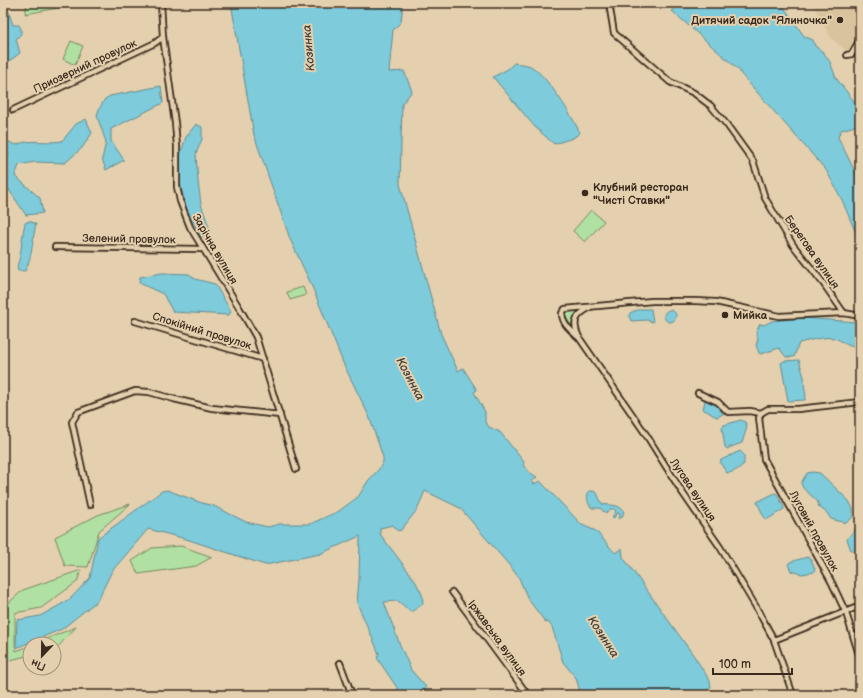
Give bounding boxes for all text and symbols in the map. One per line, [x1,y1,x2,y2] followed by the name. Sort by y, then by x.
[691,14,832,27] place label: Дитячий садок "Ялиночка"
[835,15,845,25] marker: Дитячий садок "Ялиночка"
[299,24,319,72] water label: Козинка
[31,36,139,96] street label: Приозерний провулок
[593,181,689,207] place label: Клубний ресторан "Чисті Ставки"
[580,188,590,198] marker: Клубний ресторан "Чисті Ставки"
[190,212,240,286] street label: Зарічна вулиця
[782,213,842,291] street label: Берегова вулиця
[82,232,176,246] street label: Зелений провулок
[733,309,768,322] place label: Мийка
[151,310,253,352] street label: Спокійний провулок
[720,310,730,320] marker: Мийка
[392,355,428,403] water label: Козинка
[667,455,719,524] street label: Лугова вулиця
[786,488,842,574] street label: Луговий провулок
[465,598,529,678] street label: Іржавська вулиця
[584,613,622,661] water label: Козинка
[22,636,62,676] north arrow
[713,650,792,676] scale bar
[29,656,48,674] text: Пн
[719,657,751,672] text: 100 m

